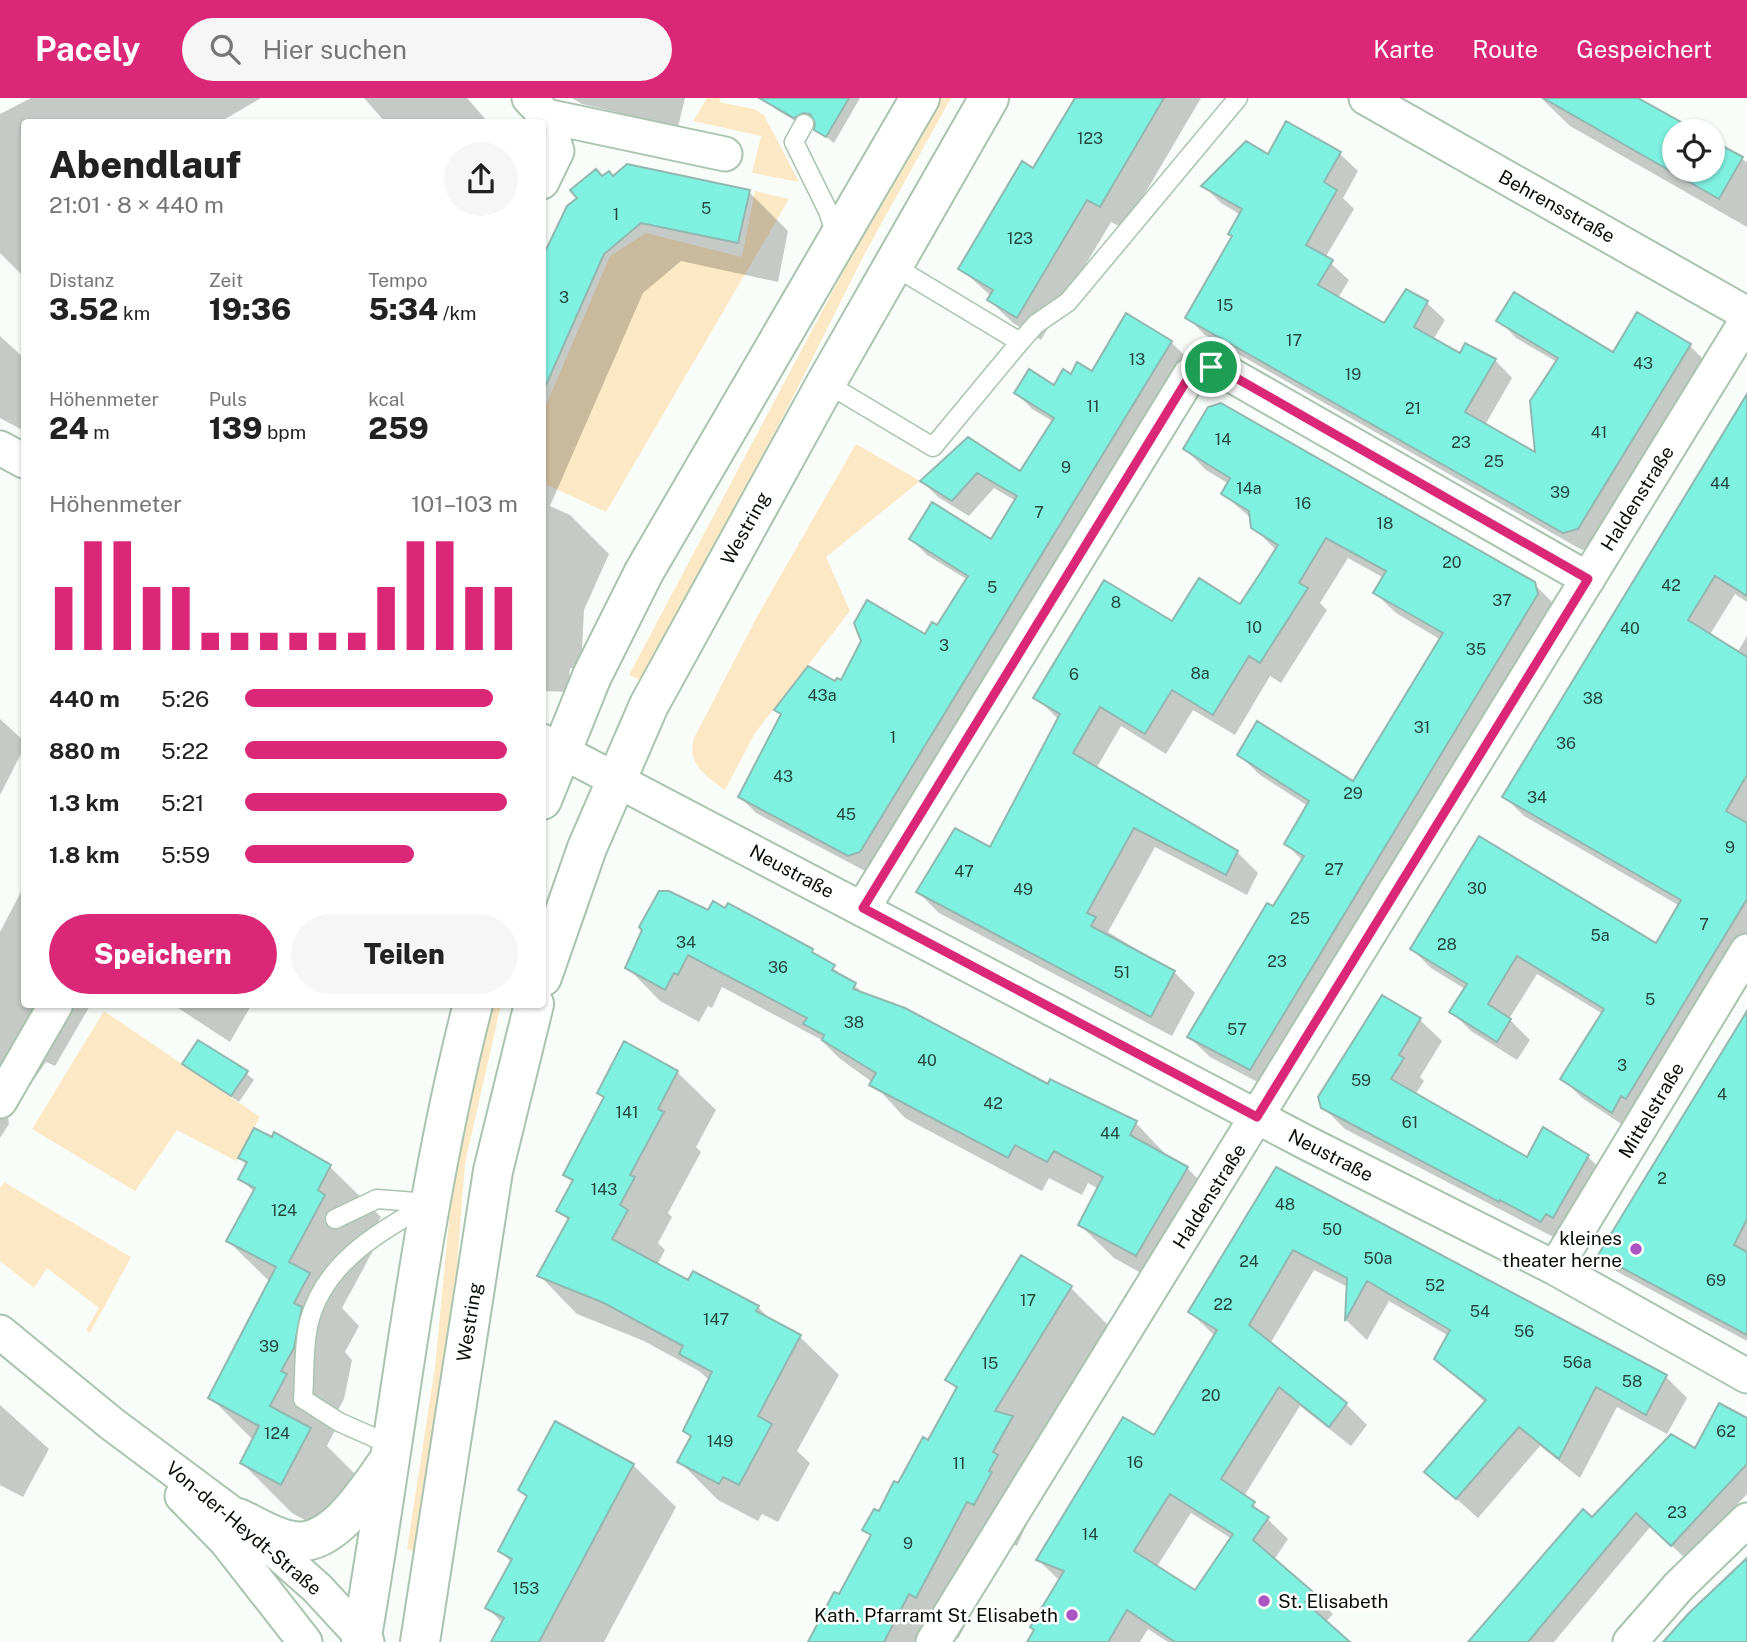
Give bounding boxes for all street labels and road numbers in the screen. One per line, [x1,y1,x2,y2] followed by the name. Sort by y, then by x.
[1495,165,1619,247] street label: Behrensstraße
[1596,441,1678,555] street label: Haldenstraße
[716,488,774,568] street label: Westring
[746,840,838,902] street label: Neustraße
[1614,1058,1688,1162] street label: Mittelstraße
[1285,1124,1377,1186] street label: Neustraße
[1168,1139,1250,1253] street label: Haldenstraße
[452,1281,486,1363] street label: Westring
[162,1457,326,1599] street label: Von-der-Heydt-Straße

